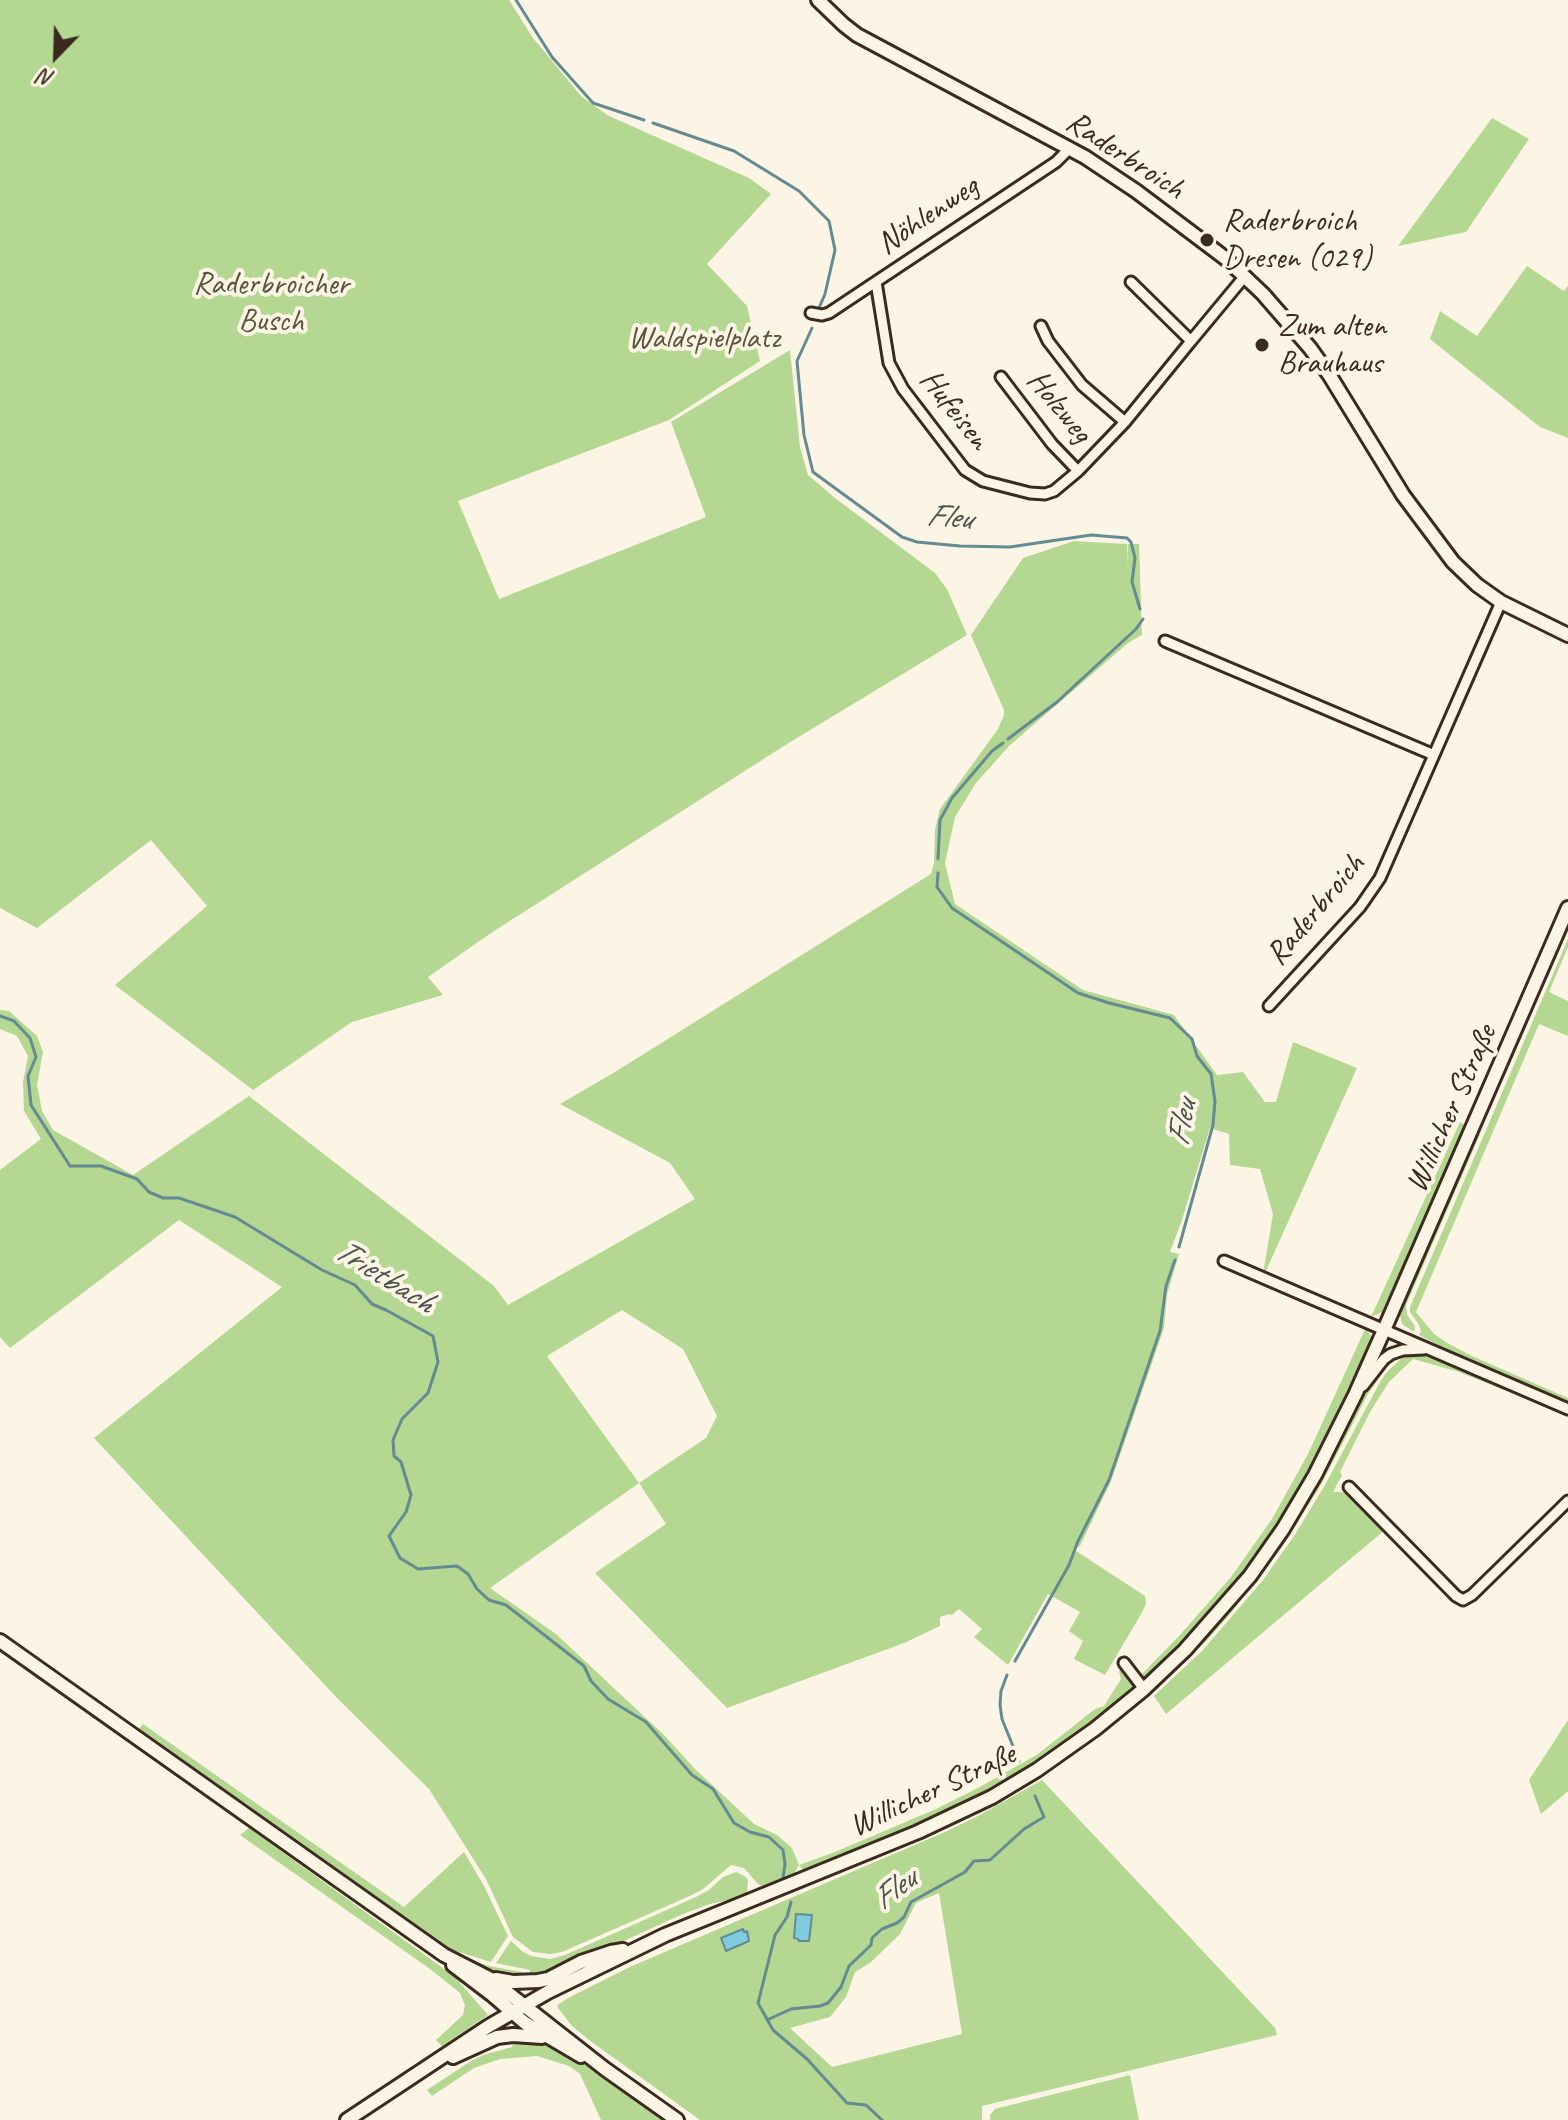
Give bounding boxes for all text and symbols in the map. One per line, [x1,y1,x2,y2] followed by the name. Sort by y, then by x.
[16,16,96,96] north arrow
[35,63,58,94] text: N
[1058,103,1192,209] street label: Raderbroich
[870,168,986,264] street label: Nöhlenweg
[1223,203,1372,278] place label: Raderbroich Dresen (029)
[1198,231,1216,249] marker: Raderbroich Dresen (029)
[193,266,349,341] park label: Raderbroicher Busch
[1278,308,1386,383] place label: Zum alten Brauhaus
[628,320,780,358] park label: Waldspielplatz
[1253,336,1271,354] marker: Zum alten Brauhaus
[911,362,997,458] street label: Hufeisen
[1018,363,1100,451] street label: Holzweg
[925,496,973,540] water label: Fleu
[1258,846,1374,974] street label: Raderbroich
[1398,1020,1506,1198] street label: Willicher Straße
[1159,1097,1207,1149] water label: Fleu
[326,1231,442,1323] water label: Trietbach
[844,1736,1022,1846] street label: Willicher Straße
[865,1860,925,1920] water label: Fleu

